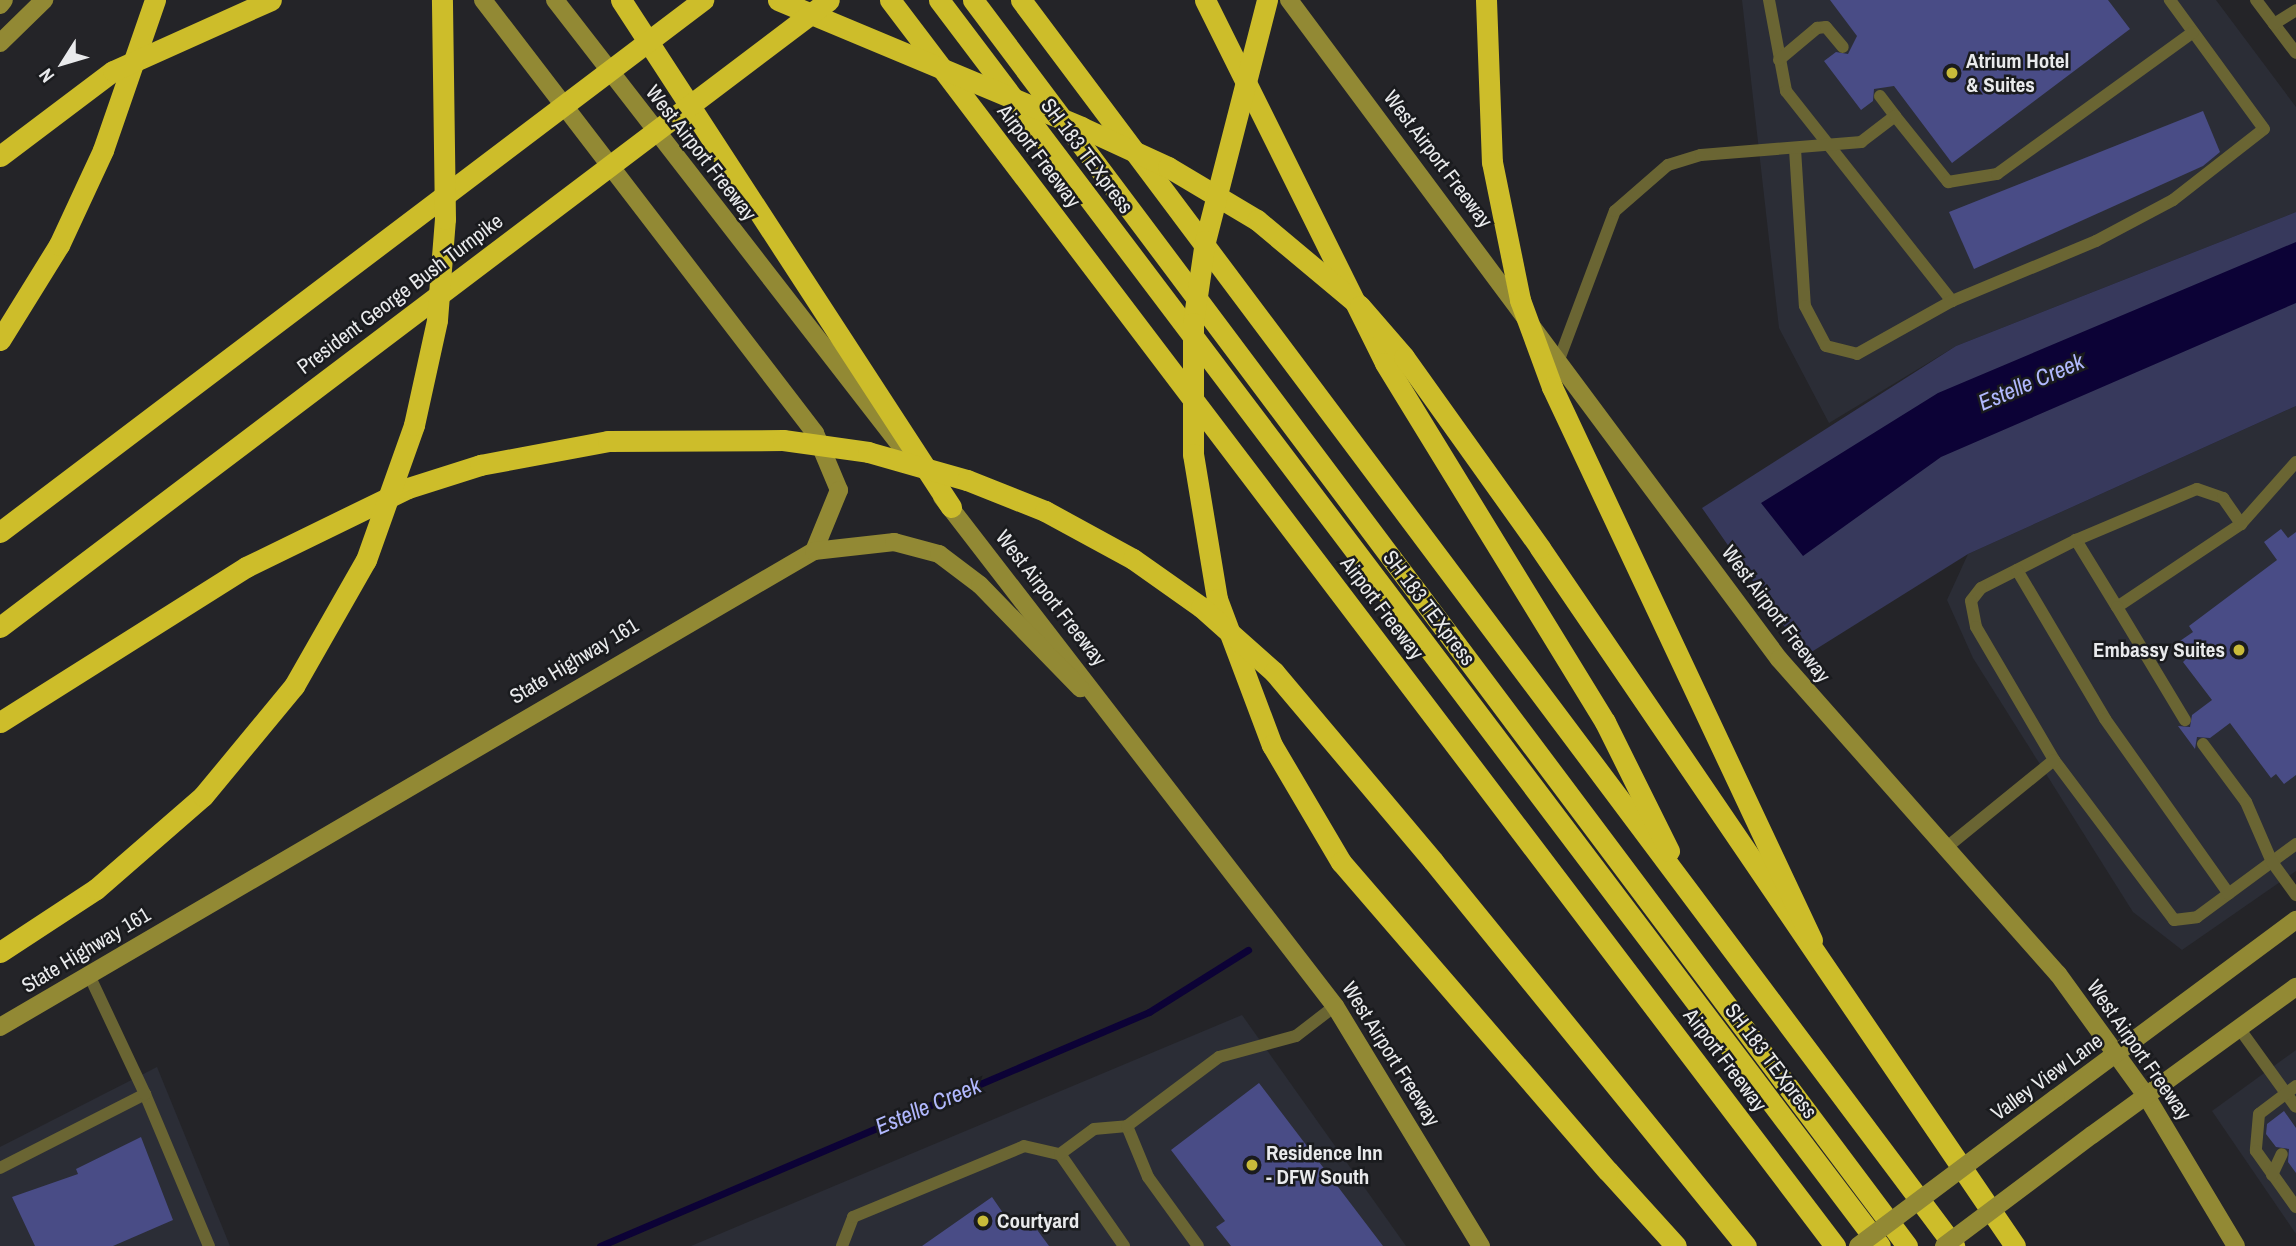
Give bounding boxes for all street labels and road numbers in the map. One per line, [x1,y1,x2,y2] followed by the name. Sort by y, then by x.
[640,80,762,226] street label: West Airport Freeway
[1378,85,1498,233] street label: West Airport Freeway
[1035,93,1139,219] street label: SH 183 TEXpress
[992,100,1086,212] street label: Airport Freeway
[292,208,508,380] street label: President George Bush Turnpike
[990,525,1112,671] street label: West Airport Freeway
[1716,540,1836,688] street label: West Airport Freeway
[1377,545,1481,671] street label: SH 183 TEXpress
[1335,552,1429,664] street label: Airport Freeway
[505,613,643,709] street label: State Highway 161
[17,902,155,998] street label: State Highway 161
[2081,975,2197,1125] street label: West Airport Freeway
[1336,977,1446,1131] street label: West Airport Freeway
[1719,998,1823,1124] street label: SH 183 TEXpress
[1678,1004,1772,1116] street label: Airport Freeway
[1986,1028,2108,1126] street label: Valley View Lane

